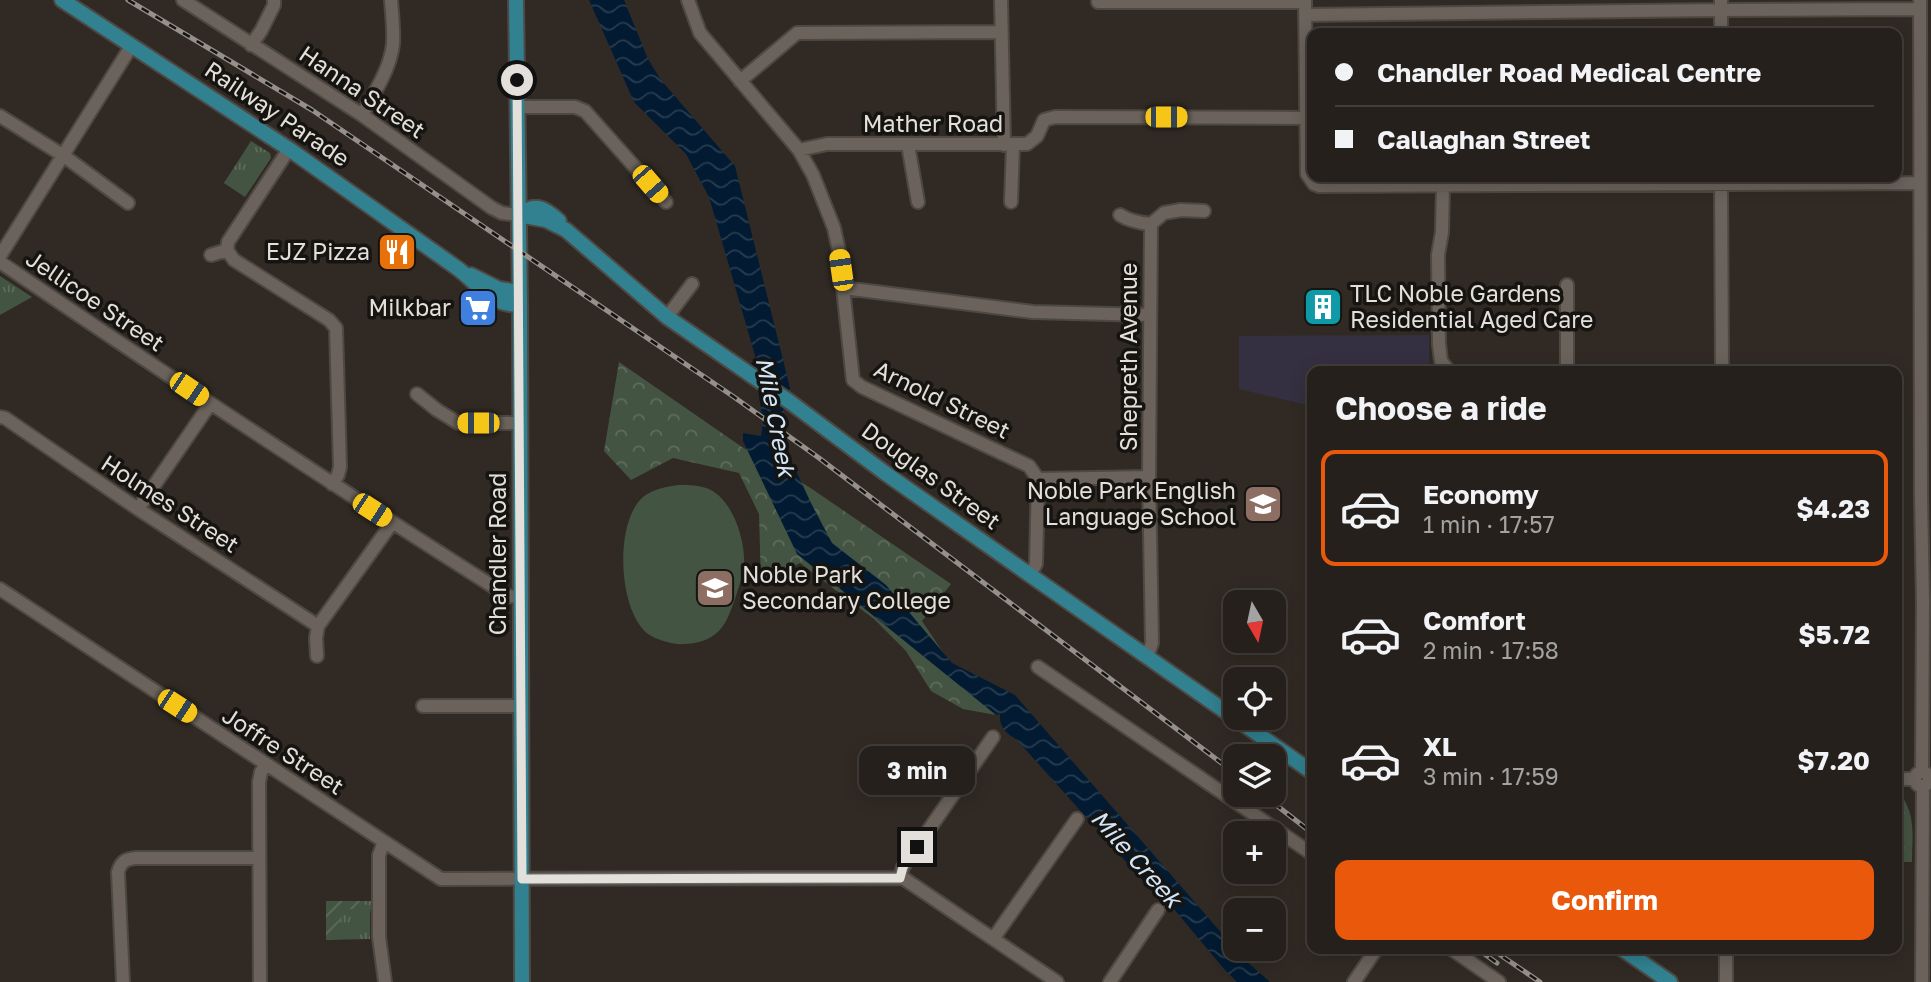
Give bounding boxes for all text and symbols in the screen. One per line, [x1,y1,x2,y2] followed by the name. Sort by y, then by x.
[294,39,431,143] street label: Hanna Street
[200,55,355,172] street label: Railway Parade
[1377,57,1761,88] text: Chandler Road Medical Centre
[501,64,533,96] route start
[1146,107,1188,128] car
[863,109,1003,137] street label: Mather Road
[1377,124,1590,155] text: Callaghan Street
[629,161,672,207] car
[376,231,418,273] restaurant icon: EJZ Pizza
[266,237,370,265] place label: EJZ Pizza
[21,244,170,357] street label: Jellicoe Street
[828,248,855,292] car
[1114,263,1142,451] street label: Shepreth Avenue
[1350,279,1593,333] place label: TLC Noble Gardens Residential Aged Care
[1302,286,1344,328] building icon: TLC Noble Gardens Residential Aged Care
[457,287,499,329] supermarket icon: Milkbar
[369,293,451,321] place label: Milkbar
[751,354,803,481] water label: Mile Creek
[870,354,1015,444] street label: Arnold Street
[166,369,213,409] car
[1335,389,1547,427] text: Choose a ride
[458,413,500,434] car
[857,416,1006,535] street label: Douglas Street
[97,448,245,558] street label: Holmes Street
[483,473,511,635] street label: Chandler Road
[1027,476,1236,530] place label: Noble Park English Language School
[1339,477,1402,540] icon: car
[1423,479,1539,510] text: Economy
[1242,483,1284,525] school or university icon: Noble Park English Language School
[349,490,396,530] car
[1796,493,1870,524] text: $4.23
[1423,510,1555,538] text: 1 min · 17:57
[742,560,951,614] place label: Noble Park Secondary College
[694,567,736,609] school or university icon: Noble Park Secondary College
[1223,590,1286,653] north arrow
[1223,590,1286,961] map controls
[1339,603,1402,666] icon: car
[1423,605,1526,636] text: Comfort
[1798,619,1870,650] text: $5.72
[1423,636,1559,664] text: 2 min · 17:58
[1223,667,1286,730] button: locate
[154,686,201,726] car
[218,700,350,800] street label: Joffre Street
[1339,729,1402,792] icon: car
[1423,731,1457,762] text: XL
[1223,744,1286,807] button: layers
[1797,745,1870,776] text: $7.20
[859,746,975,794] callout: 3 min
[887,756,947,784] text: 3 min
[1423,762,1559,790] text: 3 min · 17:59
[1086,803,1190,915] water label: Mile Creek
[1223,821,1286,884] button: +
[901,831,933,863] route end
[1335,860,1874,940] button: Confirm
[1223,898,1286,961] button: −

